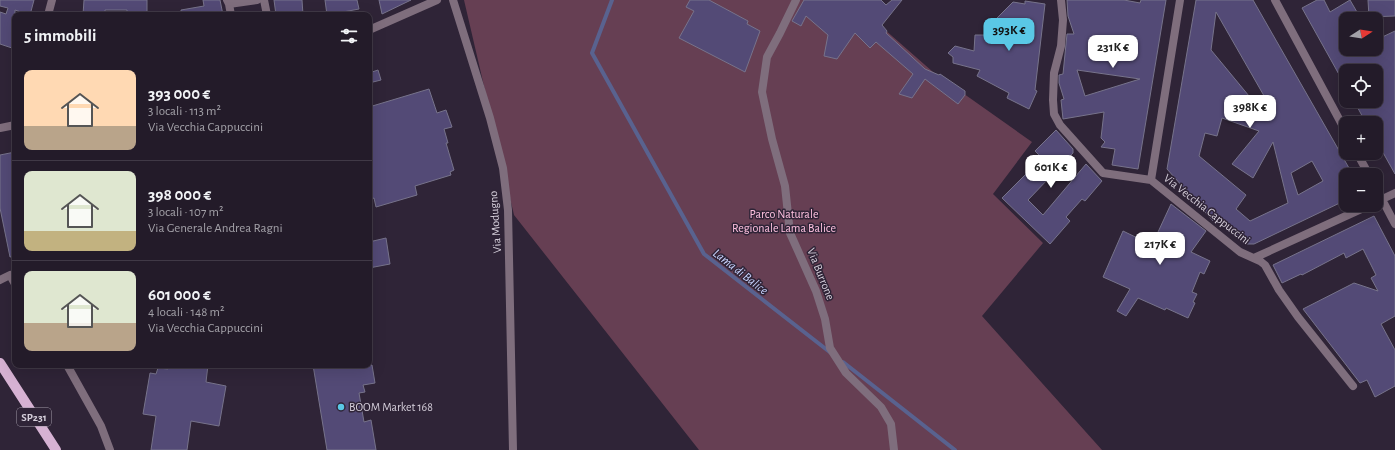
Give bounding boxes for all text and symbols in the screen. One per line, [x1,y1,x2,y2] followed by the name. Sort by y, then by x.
[1339,12,1383,56] north arrow
[1339,12,1383,212] map controls
[976,18,1042,52] pin: 393K €
[992,24,1026,37] text: 393K €
[338,25,360,47] icon: filters
[24,27,96,44] text: 5 immobili
[1080,35,1146,69] pin: 231K €
[1097,41,1129,54] text: 231K €
[1339,64,1383,108] button: locate
[148,85,211,102] text: 393 000 €
[56,86,104,134] icon: home
[1217,95,1283,129] pin: 398K €
[1233,101,1267,114] text: 398K €
[148,105,221,118] text: 3 locali · 113 m²
[1339,116,1383,160] button: +
[148,121,263,134] text: Via Vecchia Cappuccini
[1018,155,1084,189] pin: 601K €
[1034,161,1068,174] text: 601K €
[1339,168,1383,212] button: −
[1161,172,1253,246] street label: Via Vecchia Cappuccini
[148,186,212,203] text: 398 000 €
[56,187,104,235] icon: home
[487,190,503,254] street label: Via Modugno
[148,206,223,219] text: 3 locali · 107 m²
[732,208,836,234] park label: Parco Naturale Regionale Lama Balice
[148,222,283,235] text: Via Generale Andrea Ragni
[1127,232,1193,266] pin: 217K €
[1144,238,1176,251] text: 217K €
[805,246,837,302] street label: Via Burrone
[710,247,770,298] water label: Lama di Balice
[148,286,211,303] text: 601 000 €
[56,287,104,335] icon: home
[148,306,224,319] text: 4 locali · 148 m²
[148,322,263,335] text: Via Vecchia Cappuccini
[349,401,433,413] place label: BOOM Market 168
[336,402,346,412] marker: BOOM Market 168
[17,408,51,426] road number: SP231

